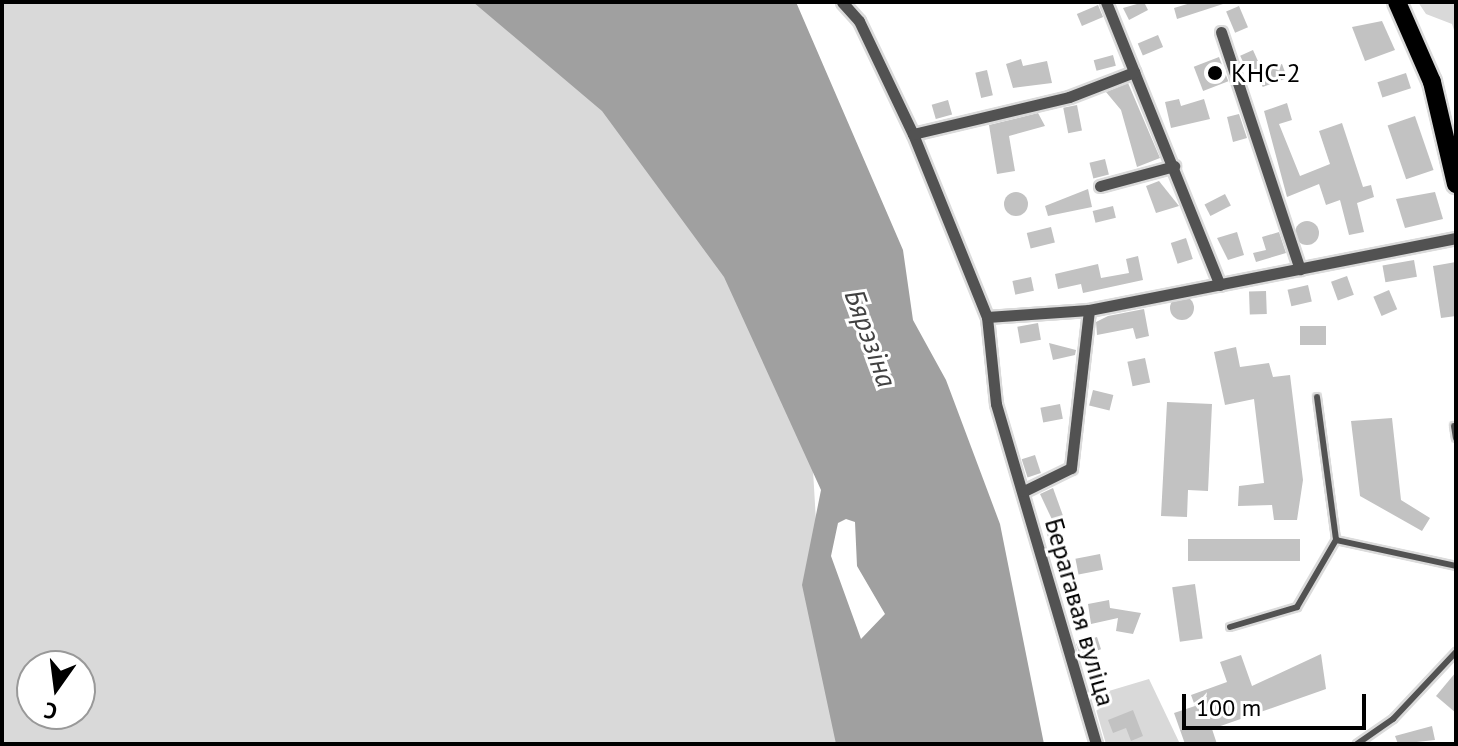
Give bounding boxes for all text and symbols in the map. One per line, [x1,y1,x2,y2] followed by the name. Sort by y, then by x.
[1231,57,1301,89] place label: КНС-2
[1206,64,1224,82] marker: КНС-2
[838,285,904,391] water label: Бярэзіна
[1038,514,1122,710] street label: Берагавая вуліца
[16,650,96,730] north arrow
[1186,678,1370,728] scale bar
[1196,692,1261,723] text: 100 m
[41,696,60,726] text: С

